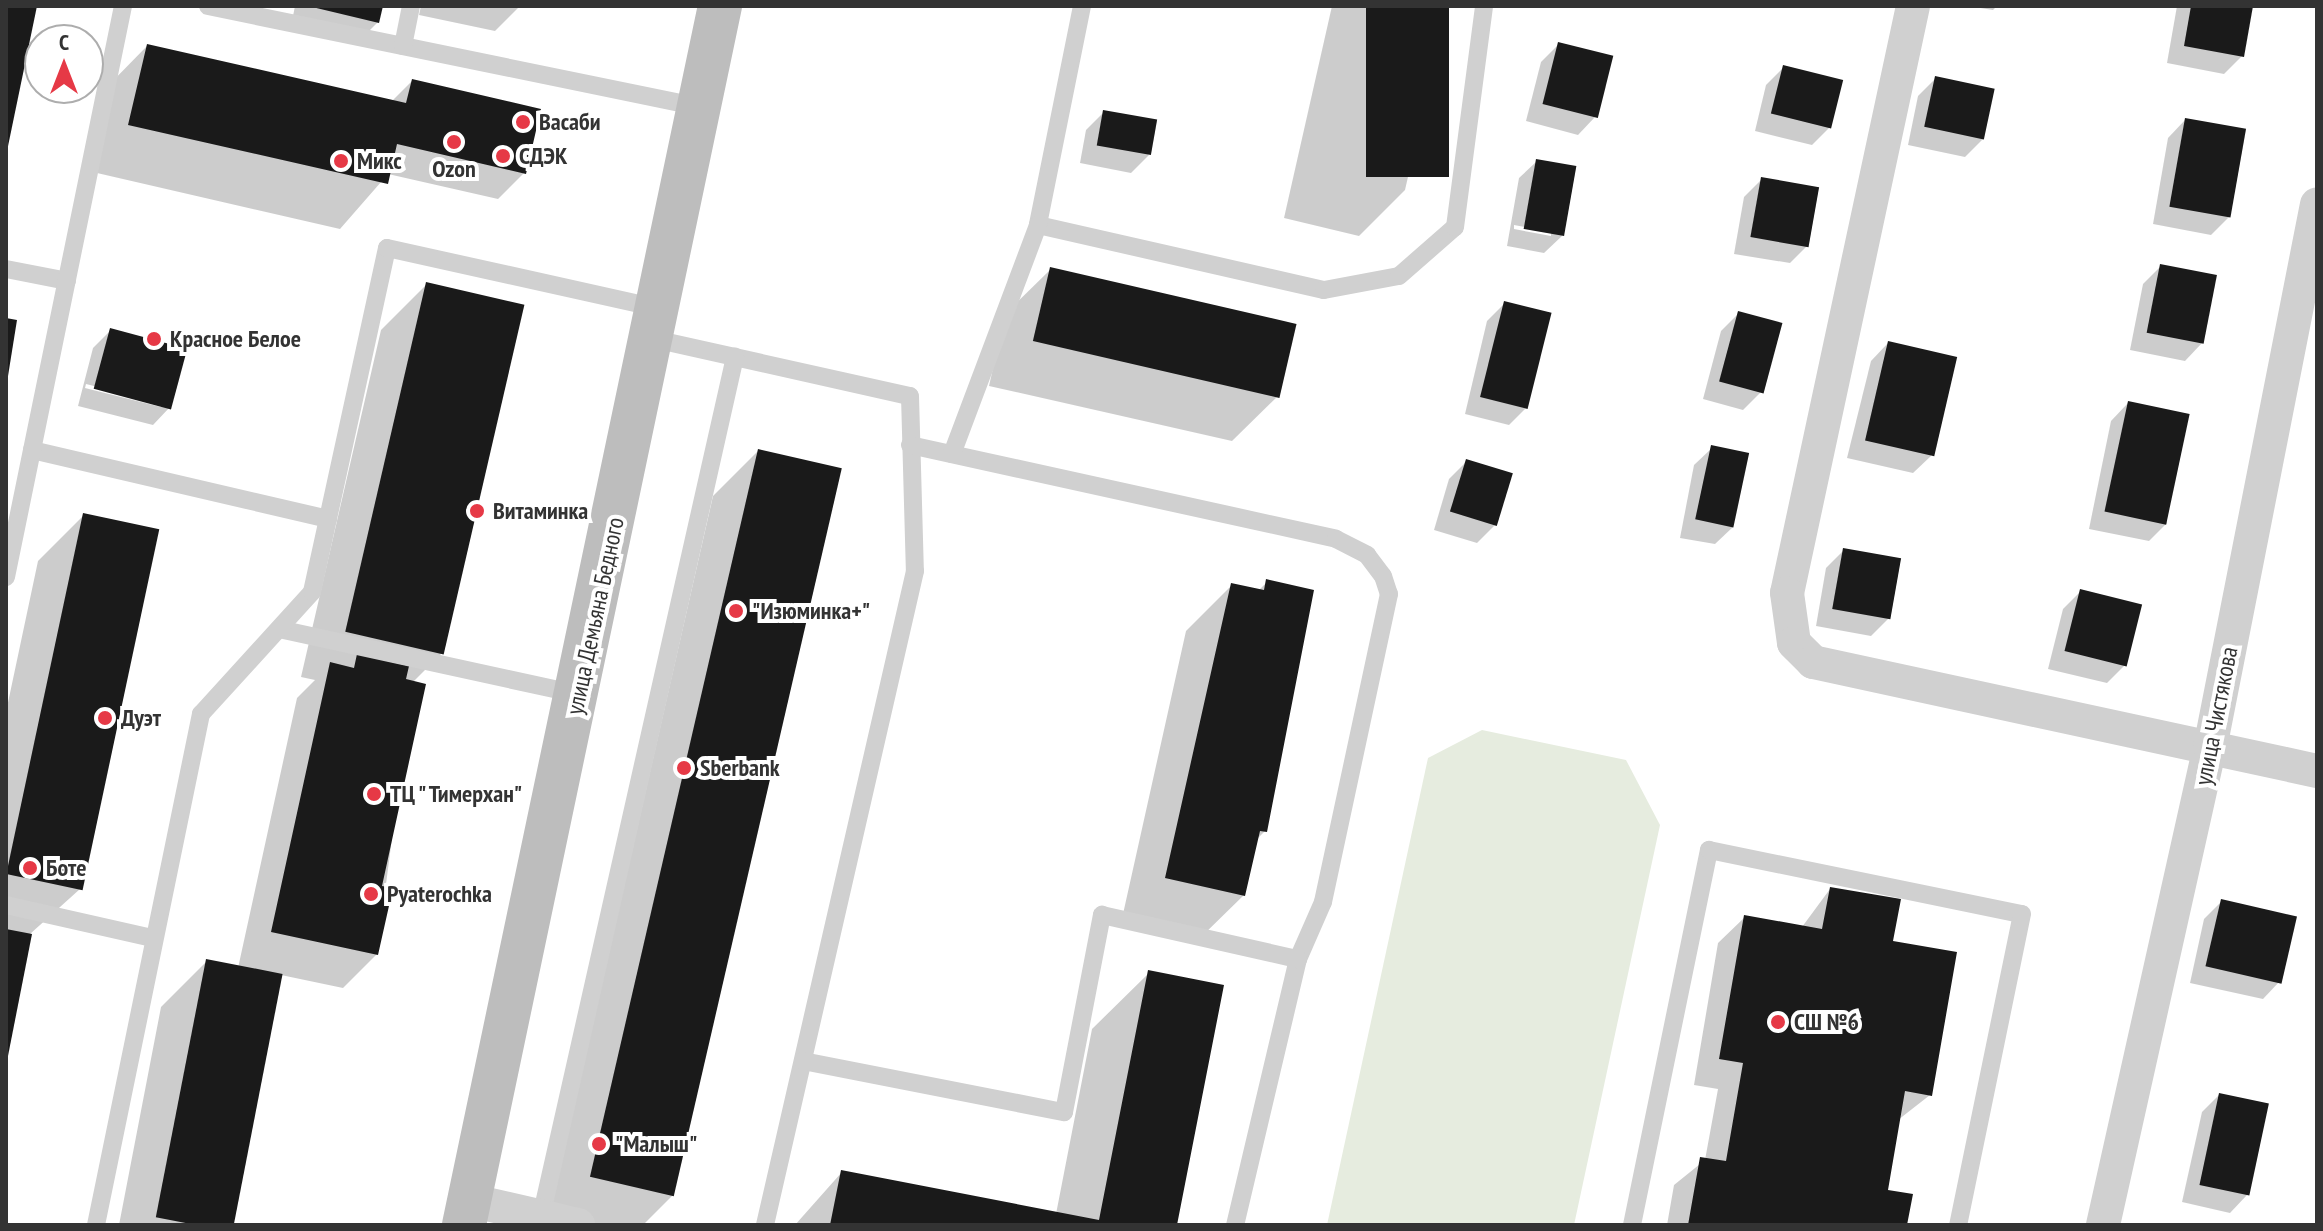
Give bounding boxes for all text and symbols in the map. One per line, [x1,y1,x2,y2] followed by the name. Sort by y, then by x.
[24,24,104,104] north arrow
[59,28,69,56] text: С
[539,108,600,136] place label: Васаби
[514,113,532,131] marker: Васаби
[445,133,463,151] marker: Ozon
[519,142,568,170] place label: СДЭК
[357,147,402,175] place label: Микс
[494,147,512,165] marker: СДЭК
[332,152,350,170] marker: Микс
[432,155,476,183] place label: Ozon
[170,325,301,353] place label: Красное Белое
[145,330,163,348] marker: Красное Белое
[493,497,588,525] place label: Витаминка
[468,502,486,520] marker: Витаминка
[560,514,630,718] street label: улица Демьяна Бедного
[752,597,870,625] place label: "Изюминка+"
[727,602,745,620] marker: "Изюминка+"
[2188,644,2244,788] street label: улица Чистякова
[121,704,161,732] place label: Дуэт
[96,709,114,727] marker: Дуэт
[700,754,780,782] place label: Sberbank
[675,759,693,777] marker: Sberbank
[390,780,527,808] place label: ТЦ " Тимерхан"
[365,785,383,803] marker: ТЦ " Тимерхан"
[46,854,86,882] place label: Боте
[21,859,39,877] marker: Боте
[387,880,492,908] place label: Pyaterochka
[362,885,380,903] marker: Pyaterochka
[1794,1008,1859,1036] place label: СШ №6
[1769,1013,1787,1031] marker: СШ №6
[615,1130,697,1158] place label: "Малыш"
[590,1135,608,1153] marker: "Малыш"

